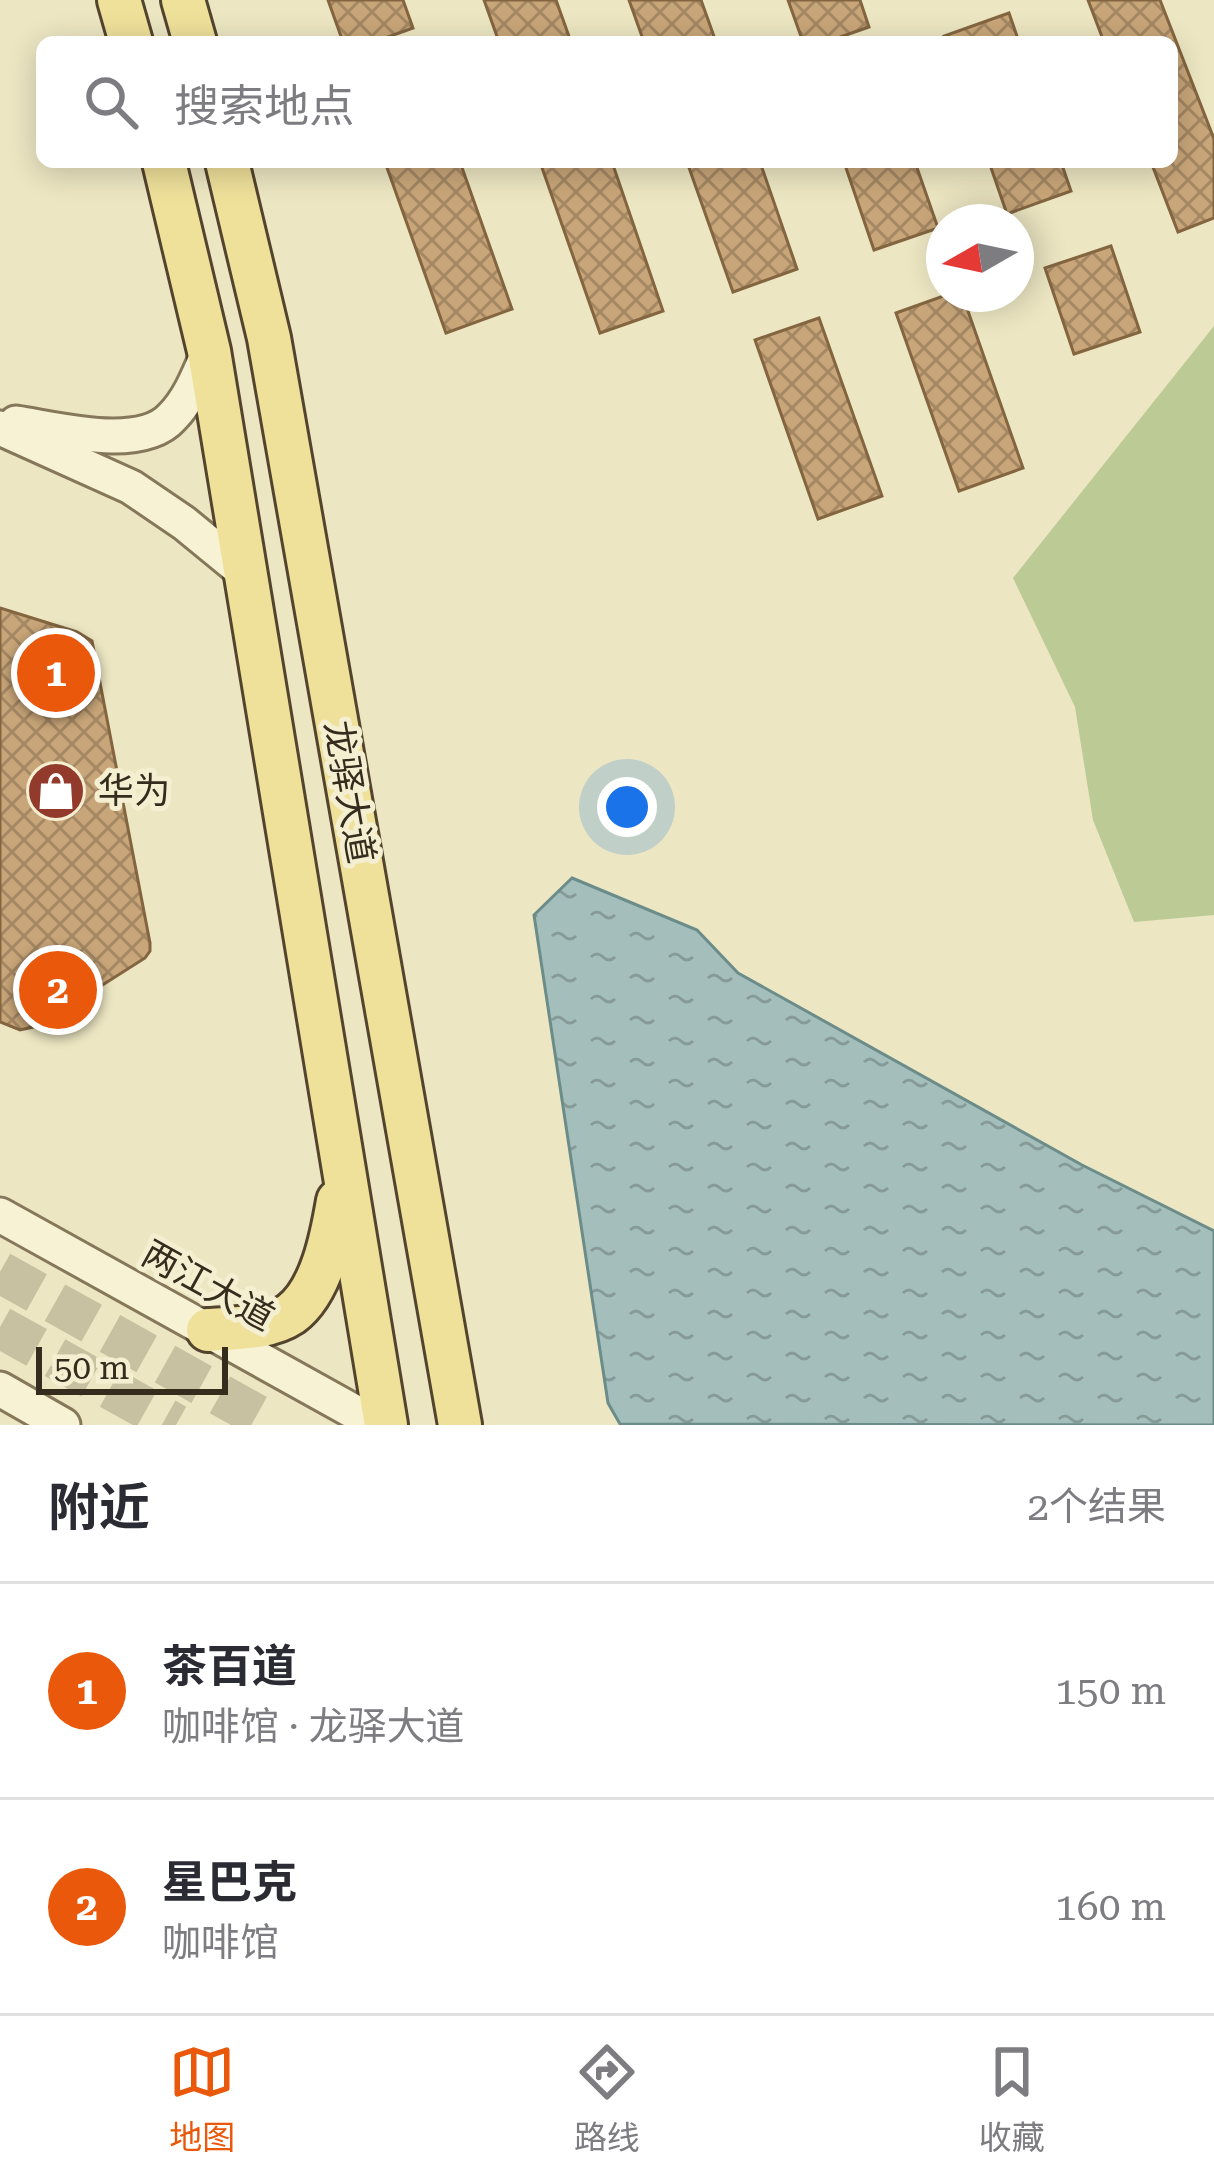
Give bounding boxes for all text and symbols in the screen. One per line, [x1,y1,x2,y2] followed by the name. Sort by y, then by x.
[36,36,1178,168] search box
[78,69,144,135] icon: search
[174,80,354,133] text: 搜索地点
[926,204,1034,312] north arrow
[17,628,95,718] pin: 1
[316,717,382,867] street label: 龙驿大道
[25,760,87,822] shop icon: 华为
[98,770,170,812] place label: 华为
[597,777,657,837] your location
[19,945,97,1035] pin: 2
[135,1233,281,1339] street label: 两江大道
[36,1341,228,1394] scale bar
[54,1348,129,1387] text: 50 m
[48,1478,150,1537] text: 附近
[1027,1484,1166,1530] text: 2个结果
[162,1640,297,1693] text: 茶百道
[76,1668,98,1714] text: 1
[1055,1668,1166,1714] text: 150 m
[162,1704,465,1750] text: 咖啡馆 · 龙驿大道
[162,1856,297,1909] text: 星巴克
[76,1884,98,1930] text: 2
[1055,1884,1166,1930] text: 160 m
[162,1920,279,1966] text: 咖啡馆
[169,2039,235,2159] tab: 地图
[574,2039,640,2159] tab: 路线
[979,2039,1045,2159] tab: 收藏

